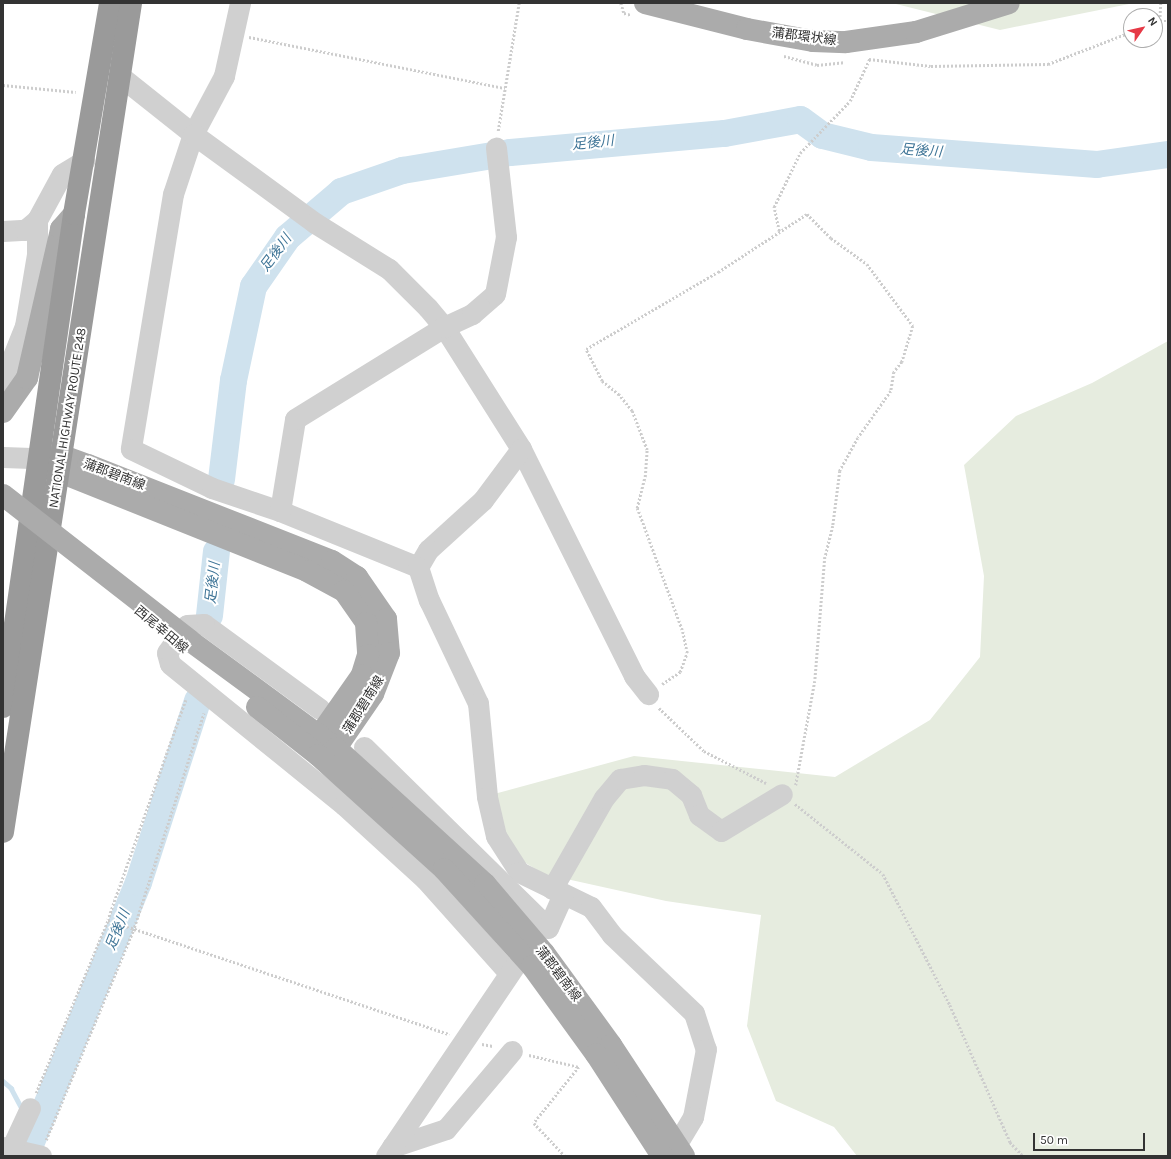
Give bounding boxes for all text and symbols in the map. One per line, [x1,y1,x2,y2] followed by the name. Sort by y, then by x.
[1123,8,1163,48] north arrow
[1145,15,1160,28] text: N
[771,25,837,49] street label: 蒲郡環状線
[571,132,615,154] water label: 足後川
[899,141,943,161] water label: 足後川
[257,231,295,275] water label: 足後川
[46,327,90,509] street label: NATIONAL HIGHWAY ROUTE 248
[81,456,147,494] street label: 蒲郡碧南線
[202,561,224,605] water label: 足後川
[131,603,191,657] street label: 西尾幸田線
[340,673,388,737] street label: 蒲郡碧南線
[102,907,134,953] water label: 足後川
[532,943,584,1005] street label: 蒲郡碧南線
[1035,1125,1147,1151] scale bar
[1040,1133,1068,1147] text: 50 m

